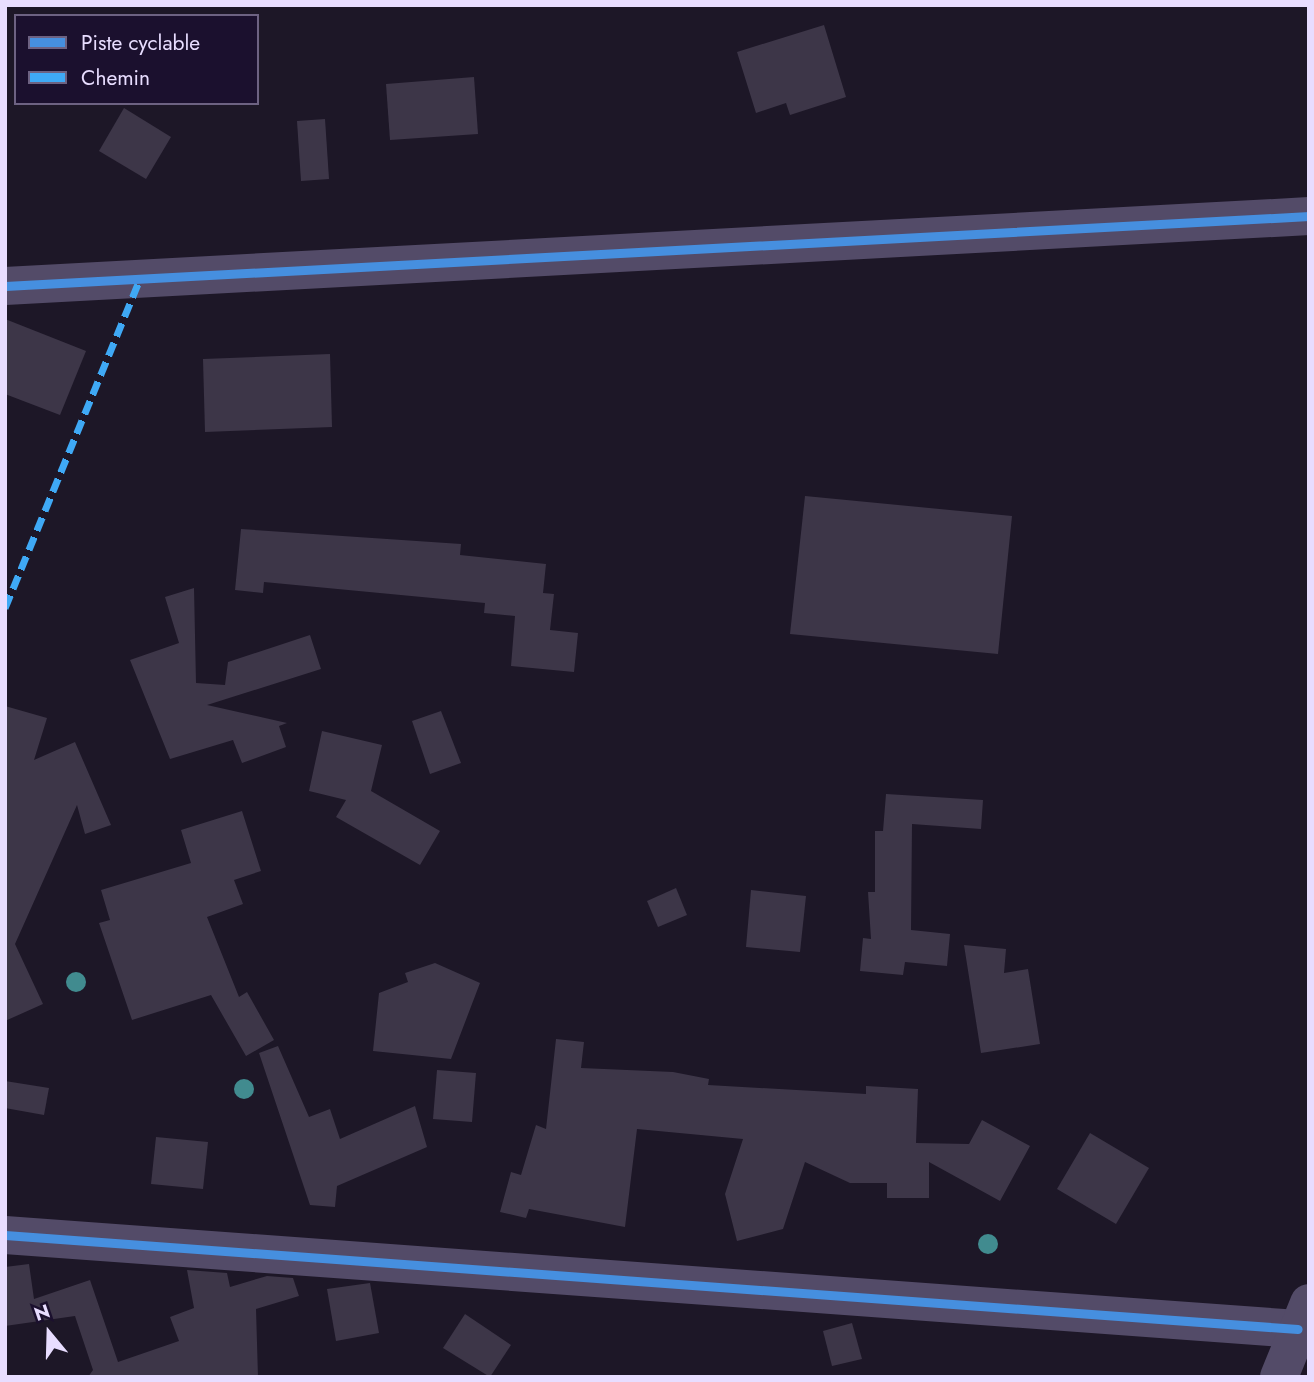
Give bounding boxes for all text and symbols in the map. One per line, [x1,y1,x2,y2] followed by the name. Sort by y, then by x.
[14,14,259,105] legend
[81,28,200,58] text: Piste cyclable
[81,63,150,93] text: Chemin
[30,1297,54,1328] text: N
[14,1298,84,1368] north arrow

